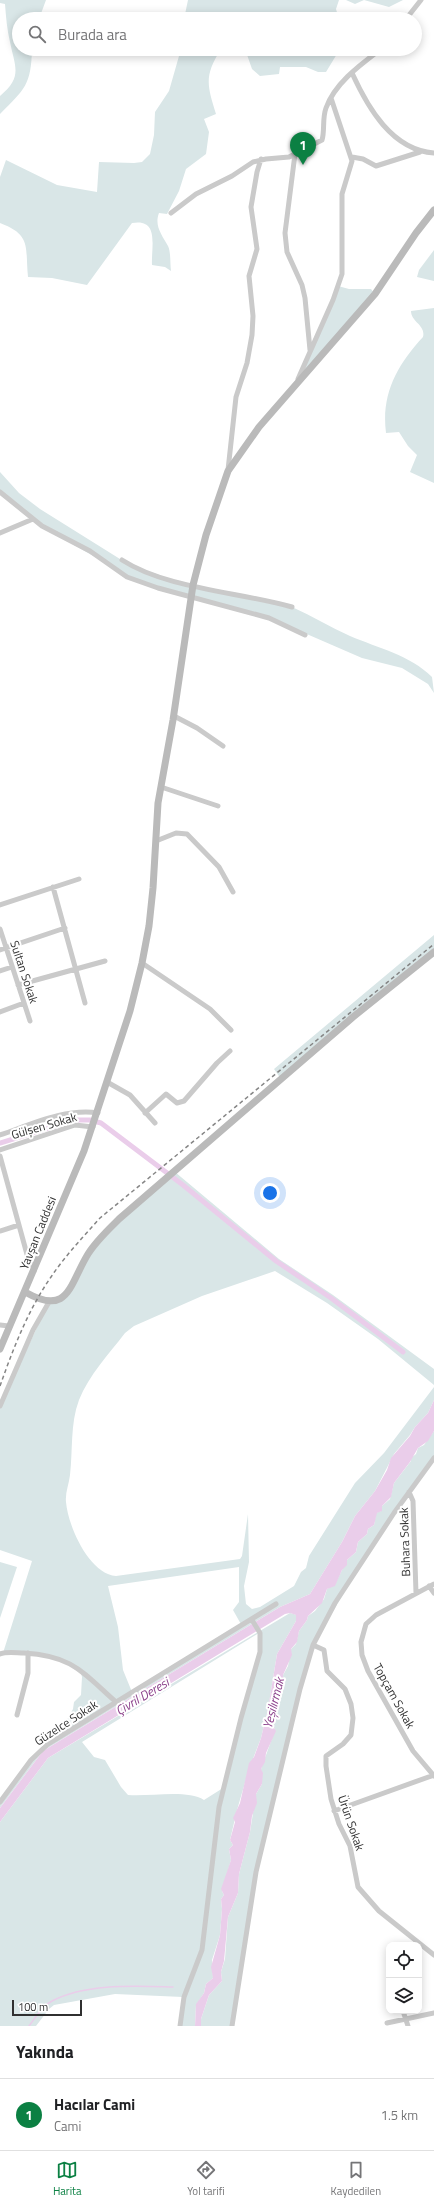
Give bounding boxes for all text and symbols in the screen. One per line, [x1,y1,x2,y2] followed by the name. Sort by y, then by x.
[12,12,422,56] search box
[26,23,48,45] icon: search
[58,23,127,46] text: Burada ara
[290,132,316,165] pin: 1
[5,938,44,1006] street label: Sultan Sokak
[9,1107,79,1144] street label: Gülşen Sokak
[260,1183,280,1203] your location
[14,1193,61,1272] street label: Yavşan Caddesi
[394,1507,415,1577] street label: Buhara Sokak
[369,1660,420,1732] street label: Topçam Sokak
[111,1671,174,1720] water label: Çivril Deresi
[257,1673,289,1731] water label: Yeşilırmak
[30,1695,101,1750] street label: Güzelce Sokak
[333,1792,370,1853] street label: Ürün Sokak
[386,1942,422,2014] map controls
[386,1942,422,1978] button: locate
[386,1978,422,2014] button: layers
[12,1998,82,2017] scale bar
[18,1999,48,2015] text: 100 m
[16,2039,74,2065] text: Yakında
[54,2093,135,2116] text: Hacılar Cami
[25,2105,33,2125] text: 1
[381,2105,418,2125] text: 1.5 km
[54,2116,81,2136] text: Cami
[53,2159,81,2199] tab: Harita
[187,2159,225,2199] tab: Yol tarifi
[331,2159,381,2199] tab: Kaydedilen

